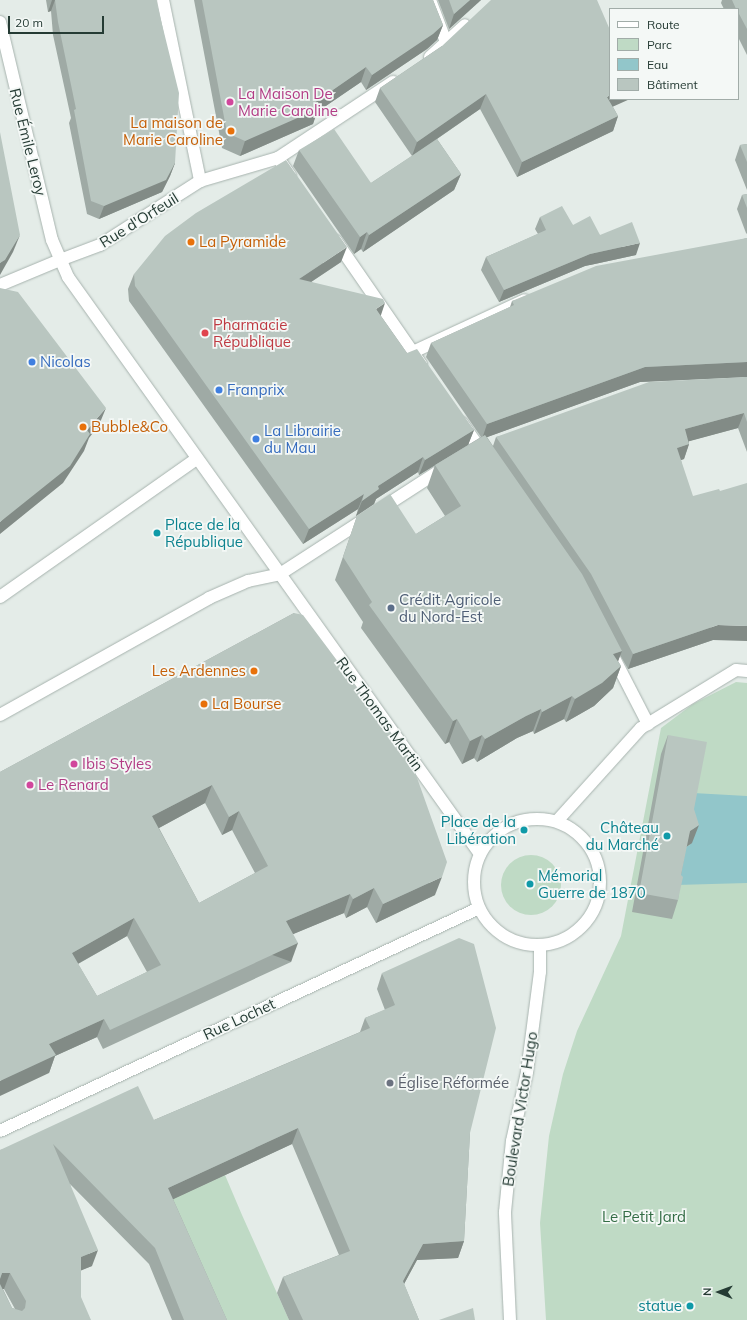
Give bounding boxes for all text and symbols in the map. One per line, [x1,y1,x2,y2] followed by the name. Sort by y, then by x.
[10,8,106,34] scale bar
[609,8,739,100] legend
[15,15,43,30] text: 20 m
[647,17,680,32] text: Route
[647,37,672,52] text: Parc
[647,57,668,72] text: Eau
[647,77,698,92] text: Bâtiment
[238,84,338,119] place label: La Maison De Marie Caroline
[6,86,50,198] street label: Rue Émile Leroy
[225,97,235,107] marker: La Maison De Marie Caroline
[123,113,223,148] place label: La maison de Marie Caroline
[226,126,236,136] marker: La maison de Marie Caroline
[96,189,182,251] street label: Rue d'Orfeuil
[199,233,286,251] place label: La Pyramide
[186,237,196,247] marker: La Pyramide
[213,315,291,350] place label: Pharmacie République
[200,328,210,338] marker: Pharmacie République
[40,353,91,371] place label: Nicolas
[27,357,37,367] marker: Nicolas
[227,381,284,399] place label: Franprix
[214,385,224,395] marker: Franprix
[91,418,168,436] place label: Bubble&Co
[264,421,341,456] place label: La Librairie du Mau
[78,422,88,432] marker: Bubble&Co
[251,434,261,444] marker: La Librairie du Mau
[165,515,243,550] place label: Place de la République
[152,528,162,538] marker: Place de la République
[399,590,501,625] place label: Crédit Agricole du Nord-Est
[386,603,396,613] marker: Crédit Agricole du Nord-Est
[333,654,427,774] street label: Rue Thomas Martin
[152,662,246,680] place label: Les Ardennes
[249,666,259,676] marker: Les Ardennes
[212,695,281,713] place label: La Bourse
[199,699,209,709] marker: La Bourse
[82,755,152,773] place label: Ibis Styles
[69,759,79,769] marker: Ibis Styles
[38,776,109,794] place label: Le Renard
[25,780,35,790] marker: Le Renard
[441,812,516,847] place label: Place de la Libération
[586,818,659,853] place label: Château du Marché
[519,825,529,835] marker: Place de la Libération
[662,831,672,841] marker: Château du Marché
[538,866,646,901] place label: Mémorial Guerre de 1870
[525,879,535,889] marker: Mémorial Guerre de 1870
[200,994,278,1044] street label: Rue Lochet
[499,1030,541,1188] street label: Boulevard Victor Hugo
[398,1074,509,1092] place label: Église Réformée
[385,1078,395,1088] marker: Église Réformée
[602,1208,686,1226] park label: Le Petit Jard
[699,1272,739,1312] north arrow
[700,1288,714,1296] text: N
[638,1297,682,1315] place label: statue
[685,1301,695,1311] marker: statue

